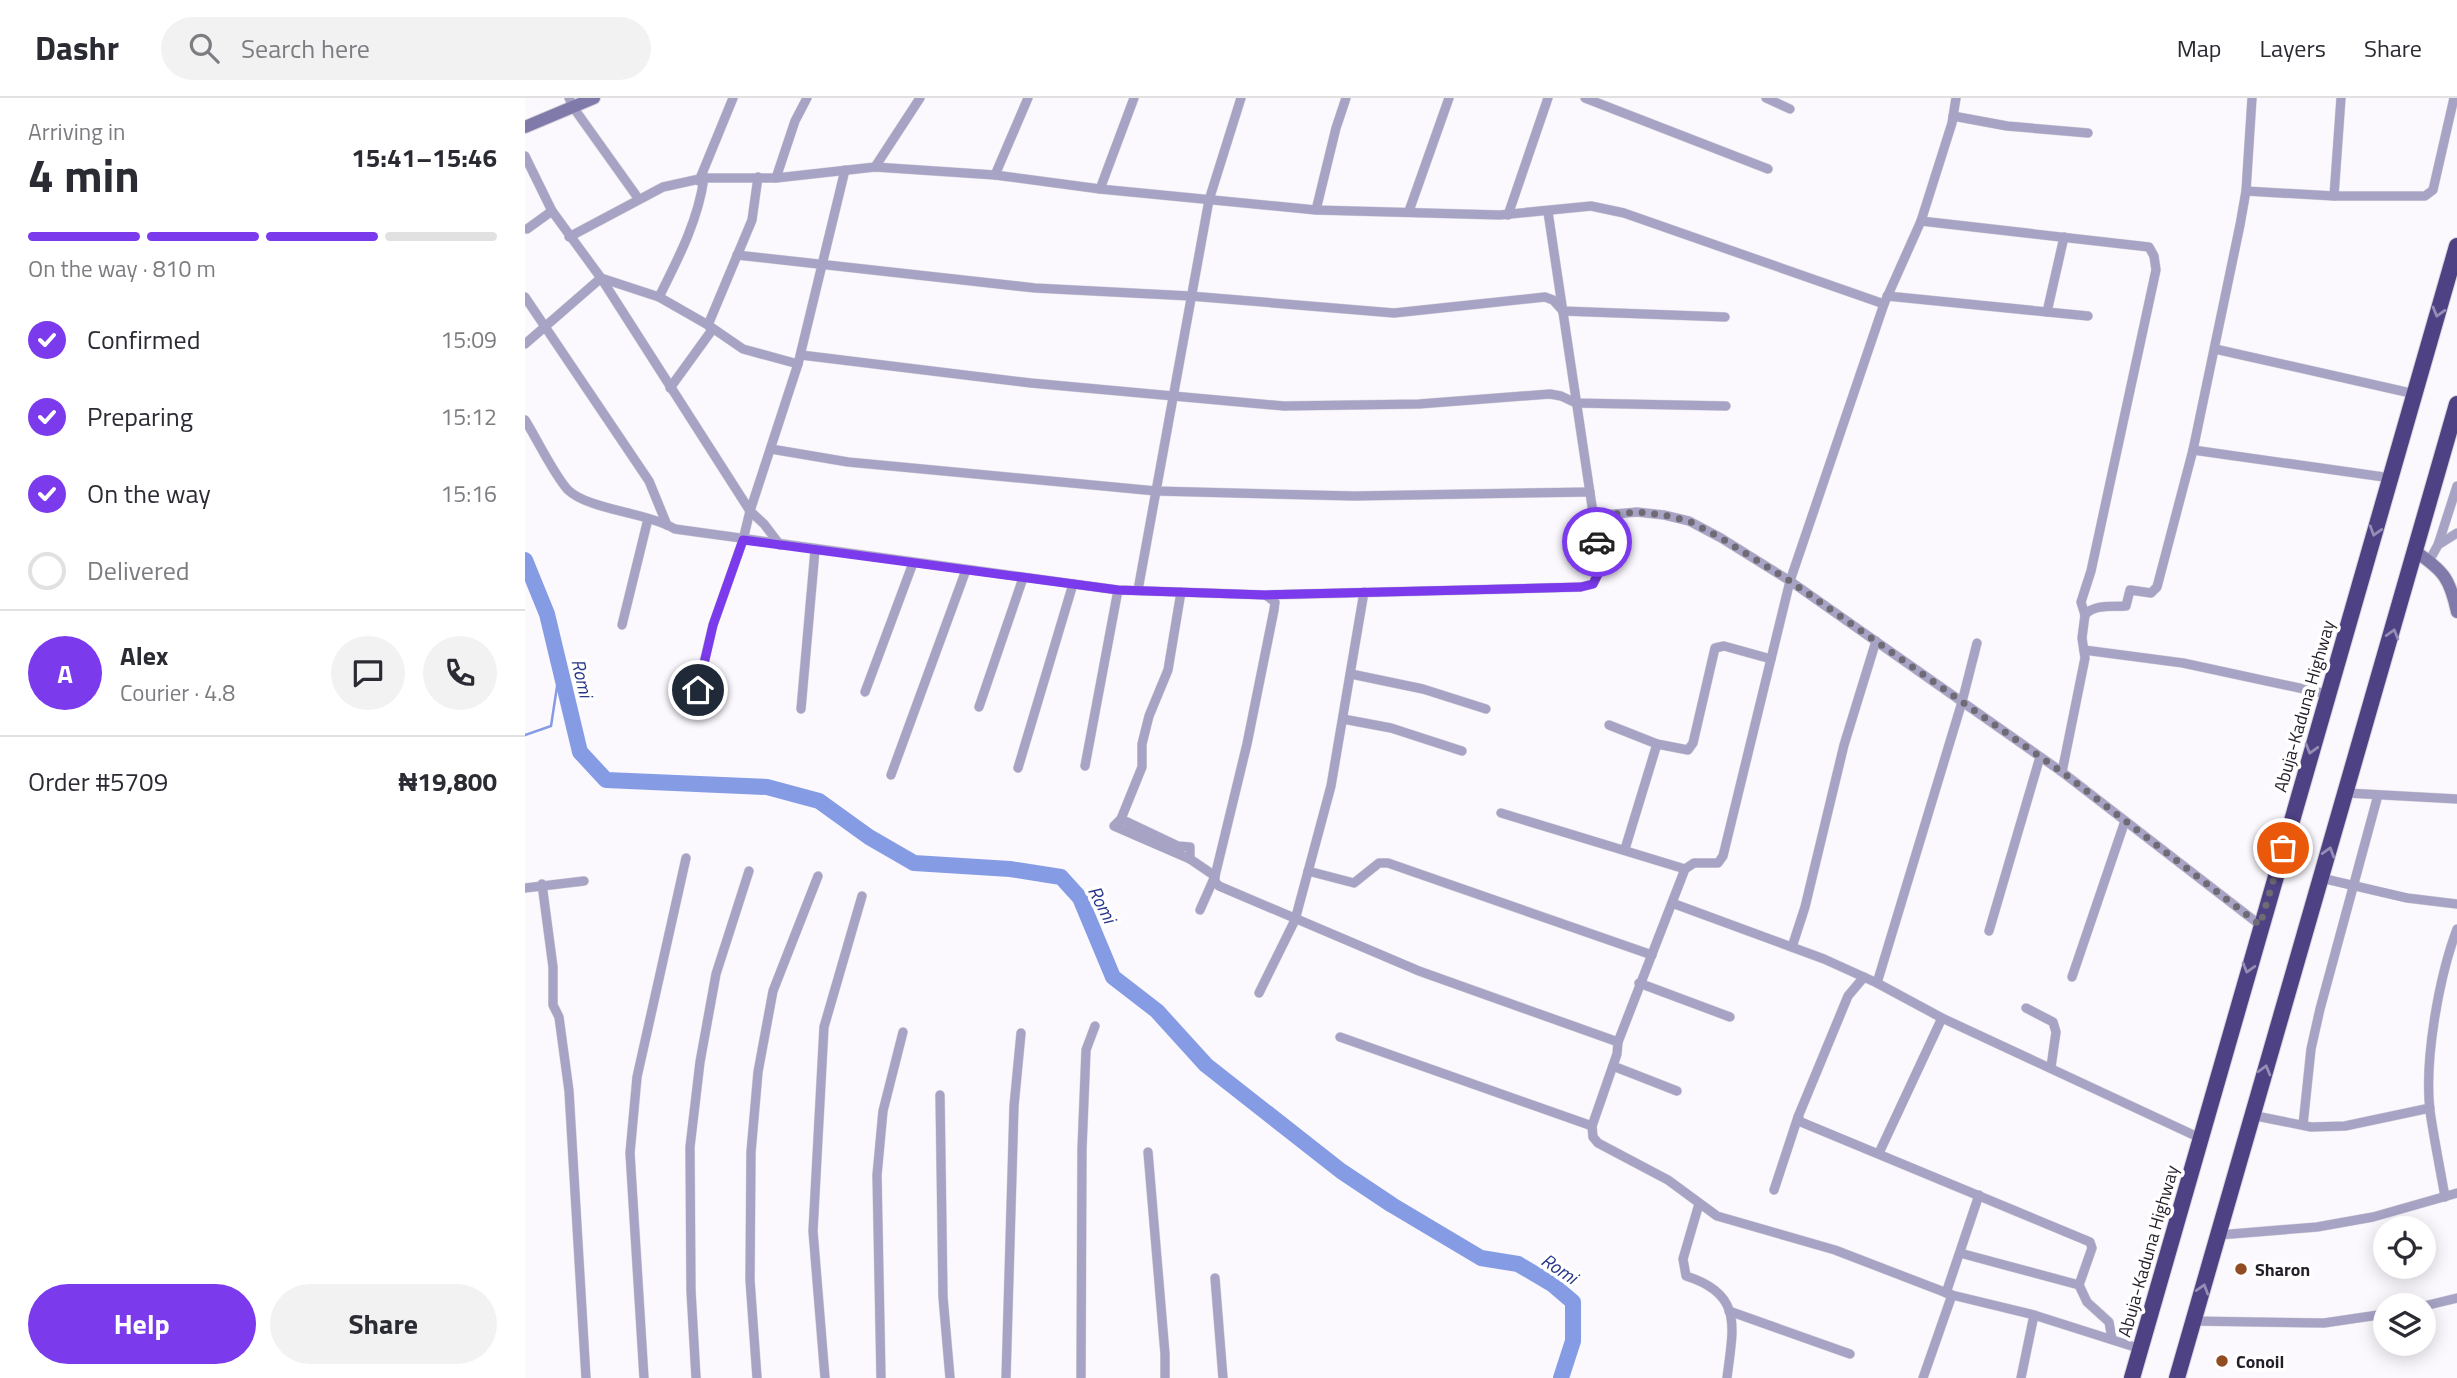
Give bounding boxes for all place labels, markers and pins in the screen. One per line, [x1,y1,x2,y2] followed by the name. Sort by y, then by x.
[668,660,728,720] pin
[2253,818,2313,878] pin
[2255,1256,2310,1283] place label: Sharon
[2233,1261,2249,1277] marker: Sharon
[2236,1348,2284,1375] place label: Conoil
[2214,1353,2230,1369] marker: Conoil

